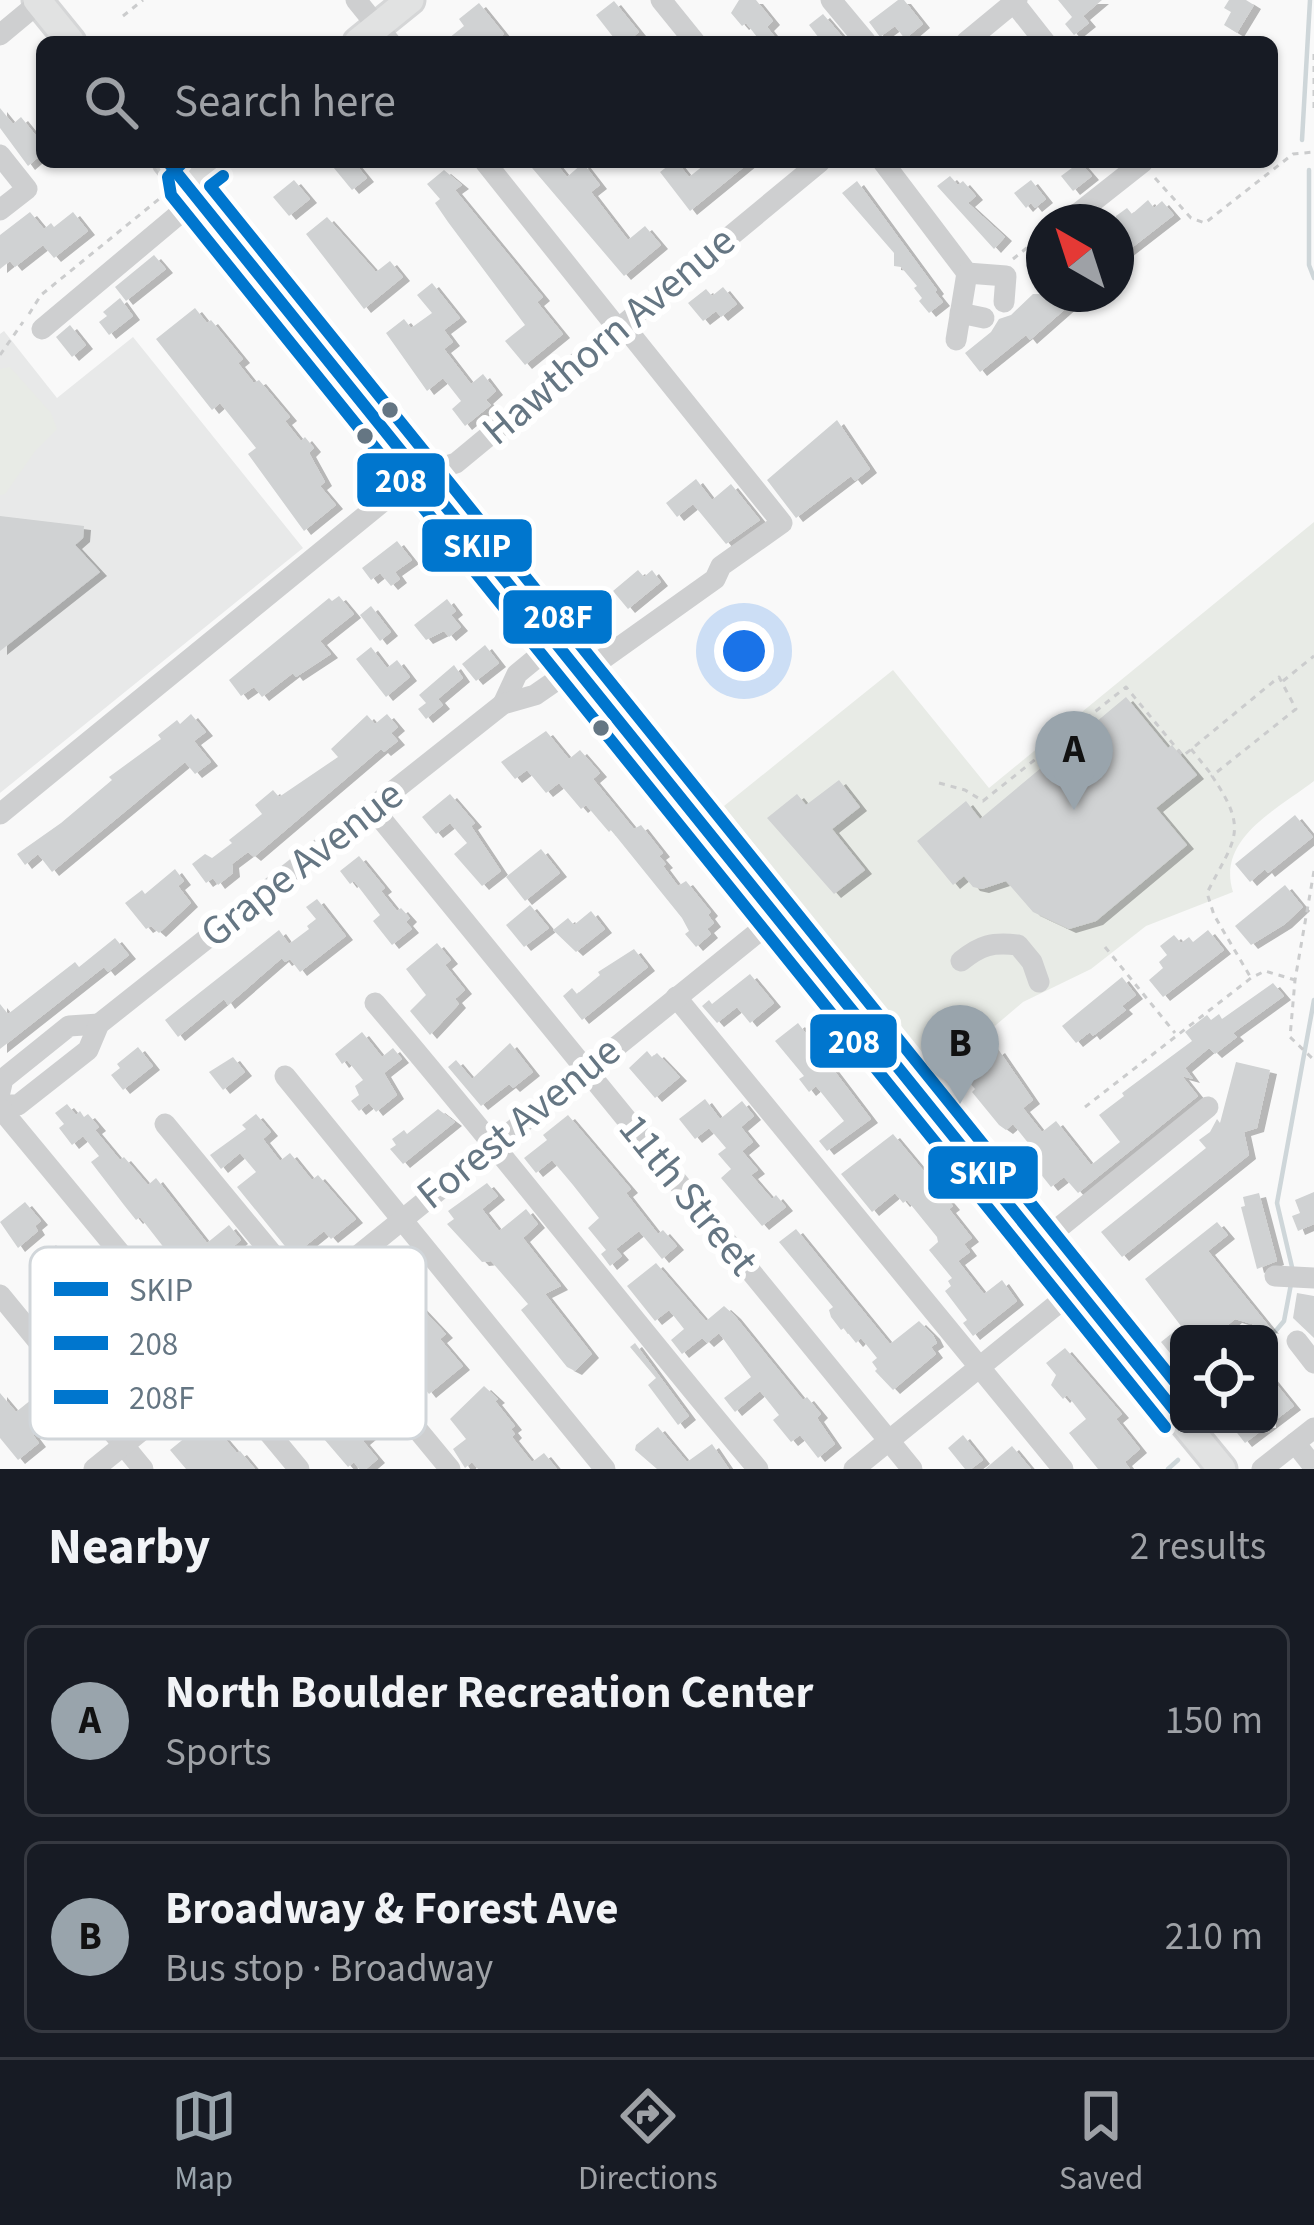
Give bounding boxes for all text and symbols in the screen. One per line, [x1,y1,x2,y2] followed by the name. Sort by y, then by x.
[36,36,1278,168] search box
[78,69,144,135] icon: search
[174,70,396,134] text: Search here
[1026,204,1134,312] north arrow
[469,212,749,460] street label: Hawthorn Avenue
[379,399,401,421] unlabelled marker
[354,425,376,447] unlabelled marker
[355,451,447,509] line badge: 208
[375,458,427,505] text: 208
[420,517,534,574] line badge: SKIP
[443,523,511,570] text: SKIP
[501,588,614,646] line badge: 208F
[523,594,593,641] text: 208F
[714,621,774,681] your location
[1035,711,1113,810] pin: A
[590,717,612,739] unlabelled marker
[188,766,416,962] street label: Grape Avenue
[921,1005,999,1104] pin: B
[808,1012,899,1070] line badge: 208
[828,1019,880,1066] text: 208
[404,1022,634,1224] street label: Forest Avenue
[604,1101,772,1289] street label: 11th Street
[926,1144,1040,1201] line badge: SKIP
[949,1150,1017,1197] text: SKIP
[30,1247,426,1439] legend
[129,1267,193,1314] text: SKIP
[129,1321,178,1368] text: 208
[1170,1325,1278,1433] map controls
[1170,1325,1278,1433] button: locate
[129,1375,195,1422] text: 208F
[48,1511,210,1583] text: Nearby
[1130,1519,1266,1575] text: 2 results
[165,1661,813,1725] text: North Boulder Recreation Center
[79,1693,101,1749] text: A
[1165,1693,1263,1749] text: 150 m
[165,1725,271,1781] text: Sports
[165,1877,619,1941] text: Broadway & Forest Ave
[78,1909,102,1965] text: B
[1165,1909,1263,1965] text: 210 m
[165,1941,493,1997] text: Bus stop · Broadway
[171,2083,237,2202] tab: Map
[578,2083,718,2202] tab: Directions
[1059,2083,1143,2202] tab: Saved

